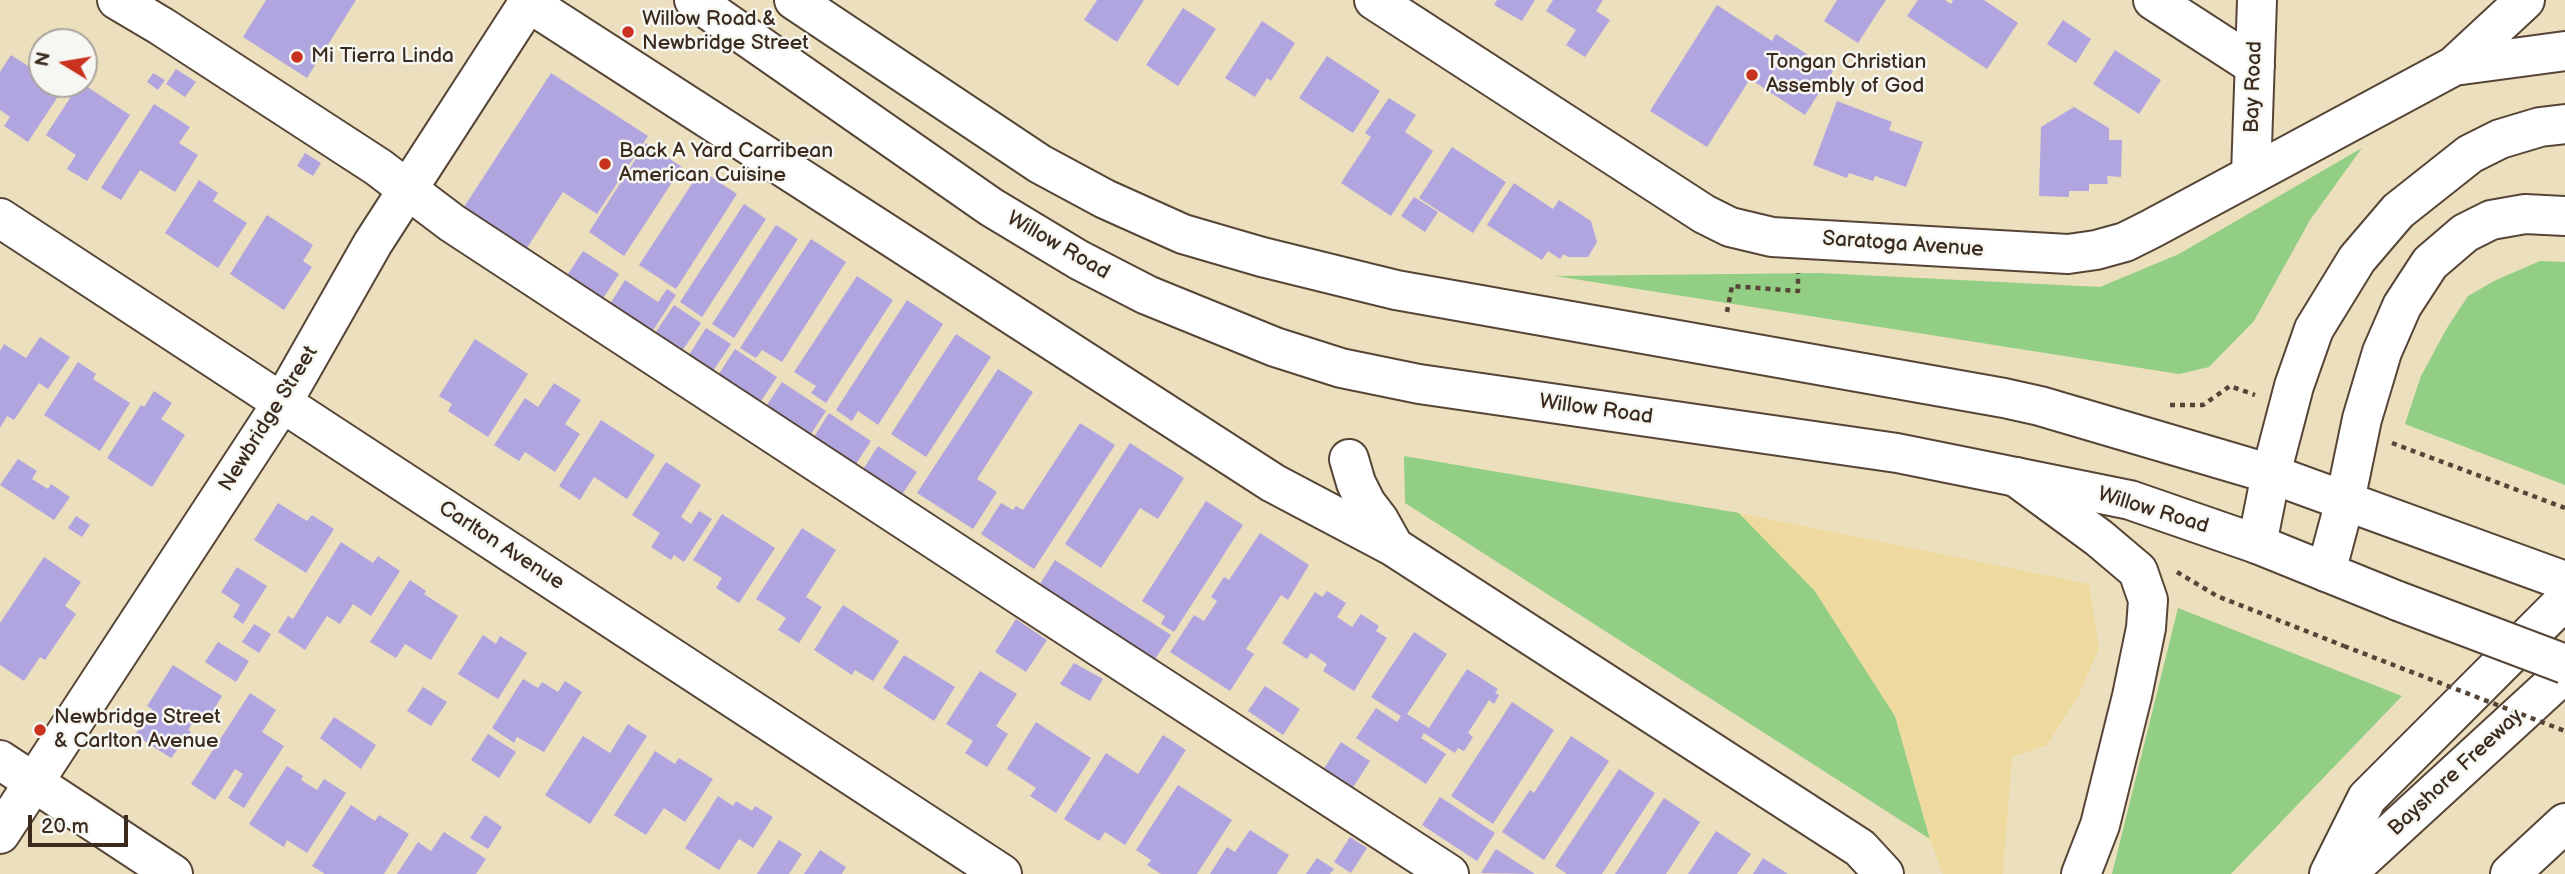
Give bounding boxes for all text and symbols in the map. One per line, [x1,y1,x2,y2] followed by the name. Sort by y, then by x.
[642,7,809,57] place label: Willow Road & Newbridge Street
[620,24,636,40] marker: Willow Road & Newbridge Street
[28,28,98,98] north arrow
[2240,40,2268,134] street label: Bay Road
[311,44,454,70] place label: Mi Tierra Linda
[289,49,305,65] marker: Mi Tierra Linda
[31,50,57,68] text: N
[1766,50,1926,100] place label: Tongan Christian Assembly of God
[1744,67,1760,83] marker: Tongan Christian Assembly of God
[619,139,833,189] place label: Back A Yard Carribean American Cuisine
[597,156,613,172] marker: Back A Yard Carribean American Cuisine
[1002,206,1114,286] street label: Willow Road
[1822,227,1984,263] street label: Saratoga Avenue
[214,342,324,496] street label: Newbridge Street
[1537,390,1655,430] street label: Willow Road
[2095,482,2211,540] street label: Willow Road
[433,496,569,596] street label: Carlton Avenue
[2384,704,2528,842] street label: Bayshore Freeway
[54,705,221,755] place label: Newbridge Street & Carlton Avenue
[32,722,48,738] marker: Newbridge Street & Carlton Avenue
[32,800,131,844] scale bar
[41,814,89,839] text: 20 m

